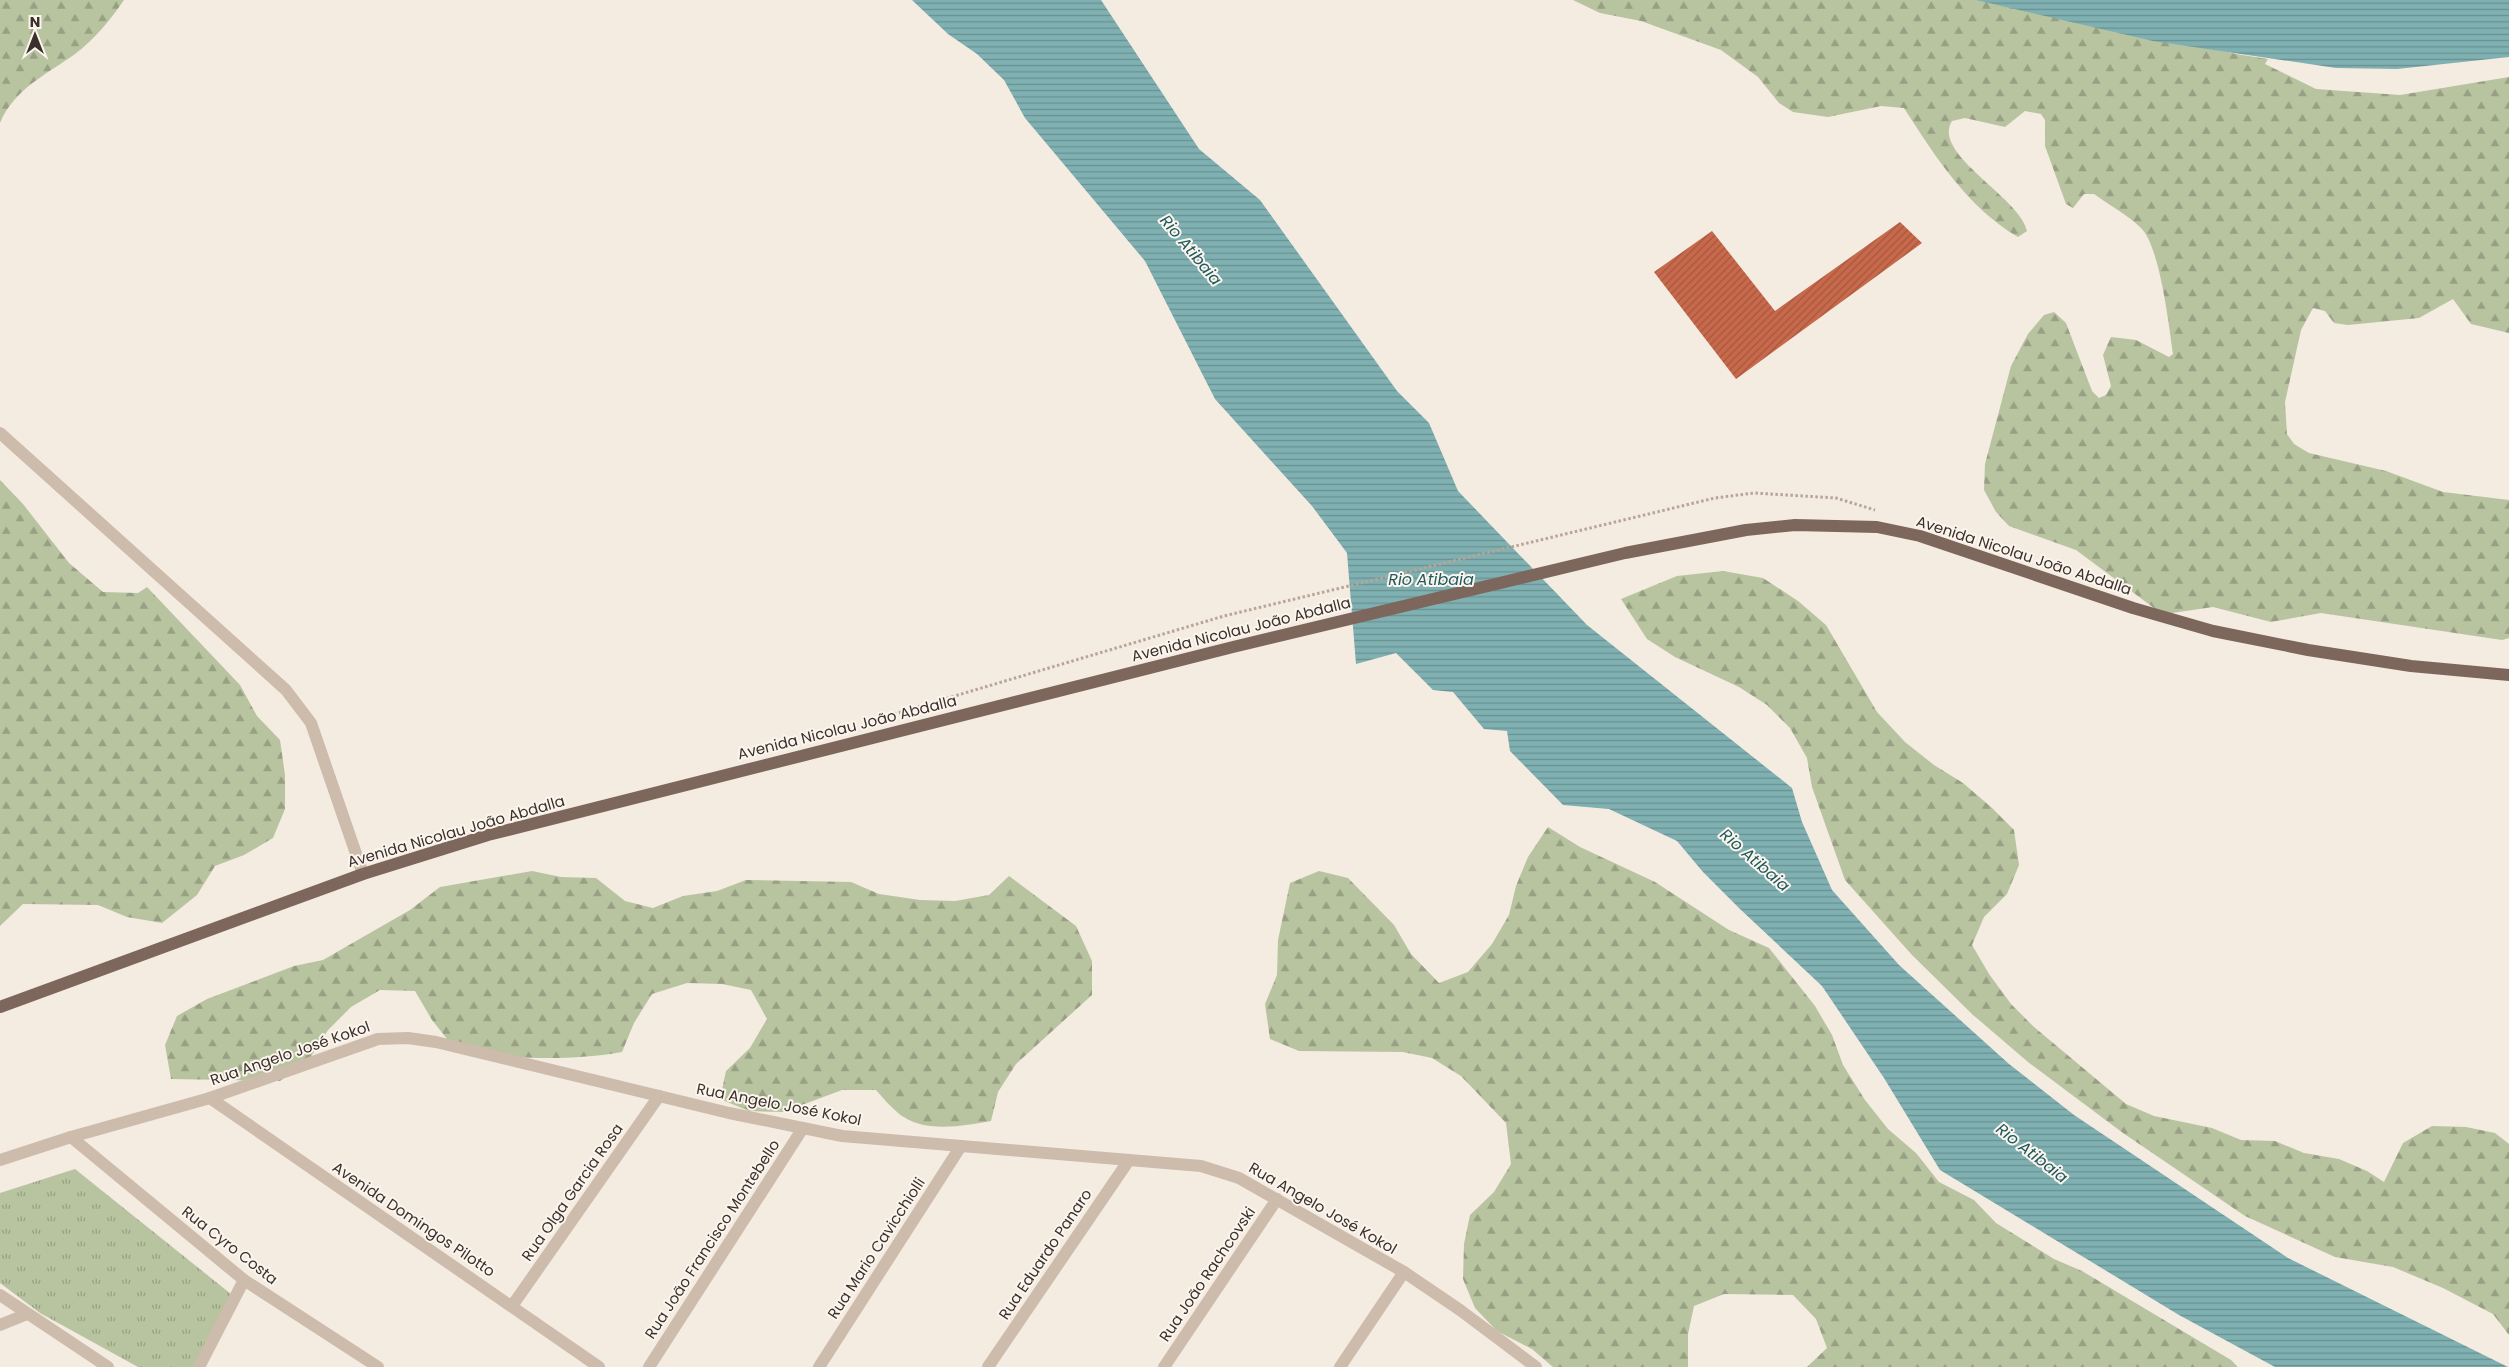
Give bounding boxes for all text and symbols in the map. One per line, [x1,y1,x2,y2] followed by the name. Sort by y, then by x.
[10,10,60,60] north arrow
[30,12,40,32] text: N
[1155,210,1227,290] water label: Rio Atibaia
[1914,510,2134,600] street label: Avenida Nicolau João Abdalla
[1388,568,1474,591] water label: Rio Atibaia
[1129,592,1353,666] street label: Avenida Nicolau João Abdalla
[735,690,959,764] street label: Avenida Nicolau João Abdalla
[345,790,567,872] street label: Avenida Nicolau João Abdalla
[1715,823,1795,897] water label: Rio Atibaia
[207,1016,373,1090] street label: Rua Angelo José Kokol
[695,1078,863,1130] street label: Rua Angelo José Kokol
[1991,1118,2073,1189] water label: Rio Atibaia
[516,1119,628,1265] street label: Rua Olga Garcia Rosa
[640,1135,784,1343] street label: Rua João Francisco Montebello
[328,1157,500,1281] street label: Avenida Domingos Pilotto
[1245,1157,1401,1259] street label: Rua Angelo José Kokol
[822,1173,930,1323] street label: Rua Mario Cavicchiolli
[993,1184,1097,1324] street label: Rua Eduardo Panaro
[178,1201,282,1289] street label: Rua Cyro Costa
[1154,1202,1260,1346] street label: Rua João Rachcovski

